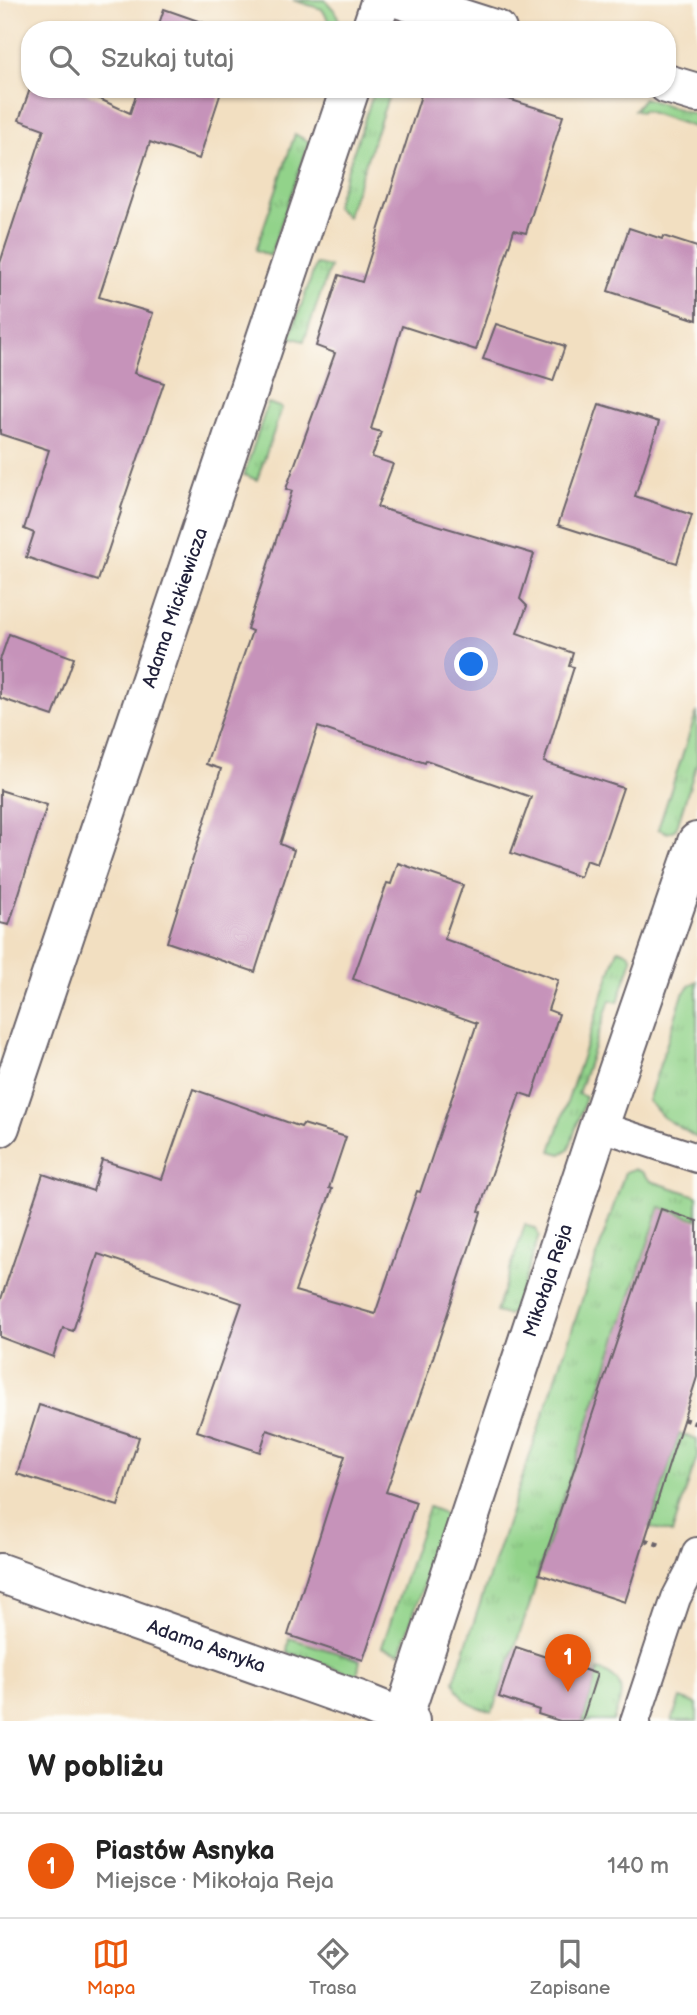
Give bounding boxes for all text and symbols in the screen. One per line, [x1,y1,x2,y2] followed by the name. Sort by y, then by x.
[21,21,676,98] search box
[45,41,83,79] icon: search
[101,44,234,75] text: Szukaj tutaj
[137,525,213,691] street label: Adama Mickiewicza
[454,647,488,681] your location
[518,1221,577,1340] street label: Mikołaja Reja
[144,1615,269,1678] street label: Adama Asnyka
[545,1634,591,1692] pin: 1
[28,1749,164,1785] text: W pobliżu
[95,1836,275,1867] text: Piastów Asnyka
[46,1852,56,1880] text: 1
[607,1852,669,1880] text: 140 m
[95,1867,334,1895] text: Miejsce · Mikołaja Reja
[87,1935,136,2000] tab: Mapa
[309,1935,357,2000] tab: Trasa
[530,1935,610,2000] tab: Zapisane

